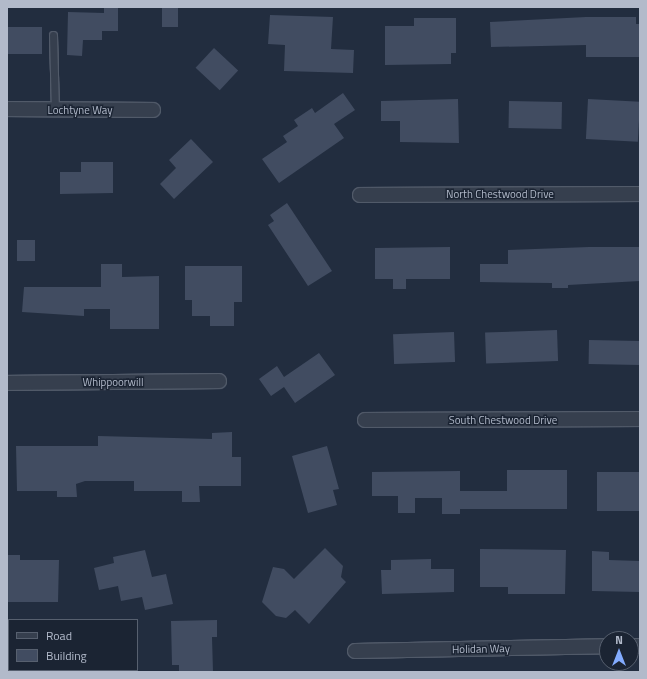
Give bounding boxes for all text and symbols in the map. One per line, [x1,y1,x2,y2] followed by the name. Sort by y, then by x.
[47,103,113,117] street label: Lochtyne Way
[446,187,554,201] street label: North Chestwood Drive
[83,375,143,389] street label: Whippoorwill
[449,413,557,427] street label: South Chestwood Drive
[8,619,138,671] legend
[46,626,72,645] text: Road
[599,631,639,671] north arrow
[615,632,623,648] text: N
[452,642,510,656] street label: Holidan Way
[46,646,87,665] text: Building

